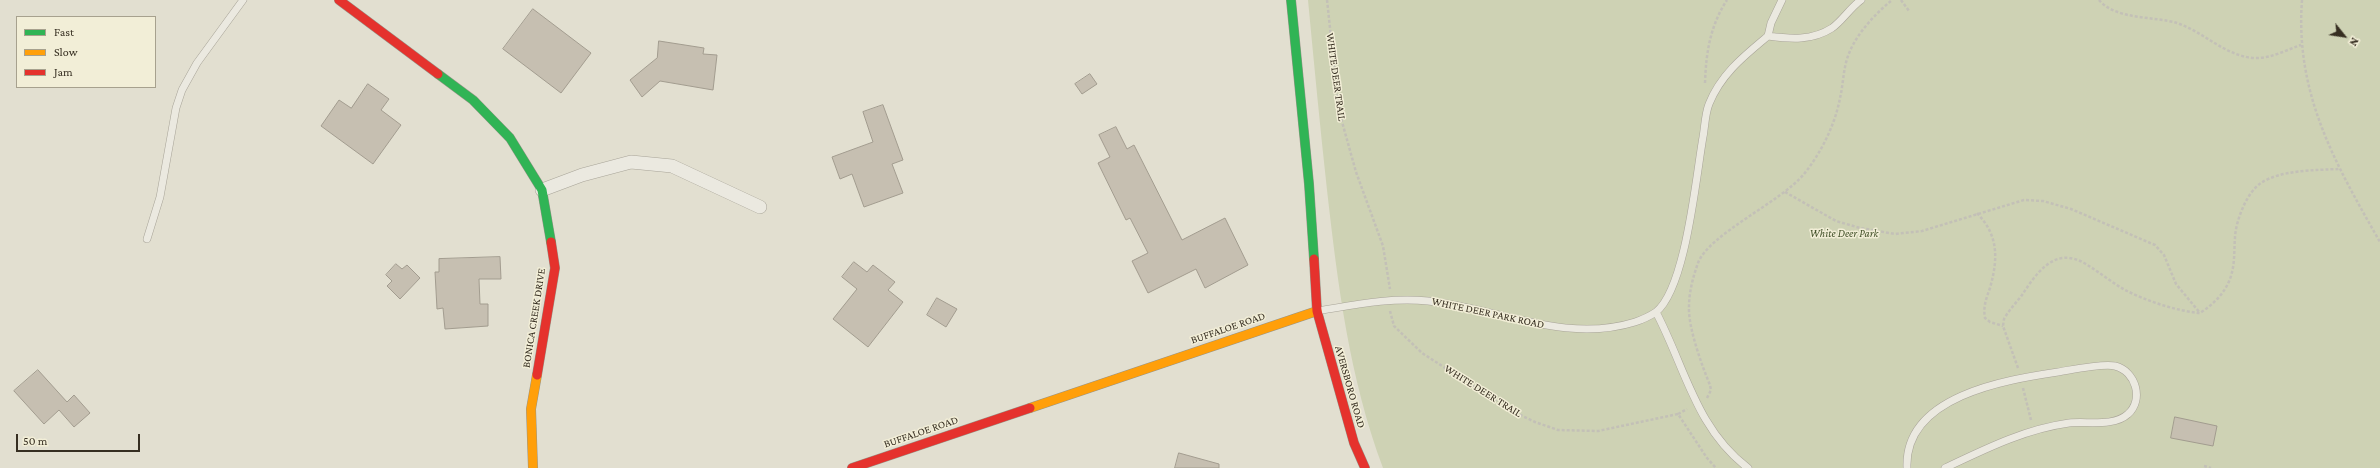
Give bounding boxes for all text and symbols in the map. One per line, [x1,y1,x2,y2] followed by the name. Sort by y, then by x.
[16,16,156,88] legend
[2324,16,2364,56] north arrow
[54,25,74,39] text: Fast
[1323,32,1349,122] street label: WHITE DEER TRAIL
[2347,36,2361,48] text: N
[54,45,78,59] text: Slow
[54,65,73,79] text: Jam
[1810,227,1878,241] park label: White Deer Park
[520,267,548,369] street label: BONICA CREEK DRIVE
[1430,295,1546,331] street label: WHITE DEER PARK ROAD
[1189,309,1267,347] street label: BUFFALOE ROAD
[1332,344,1368,430] street label: AVERSBORO ROAD
[1442,362,1524,420] street label: WHITE DEER TRAIL
[882,413,960,451] street label: BUFFALOE ROAD
[18,426,142,452] scale bar
[23,434,47,448] text: 50 m

